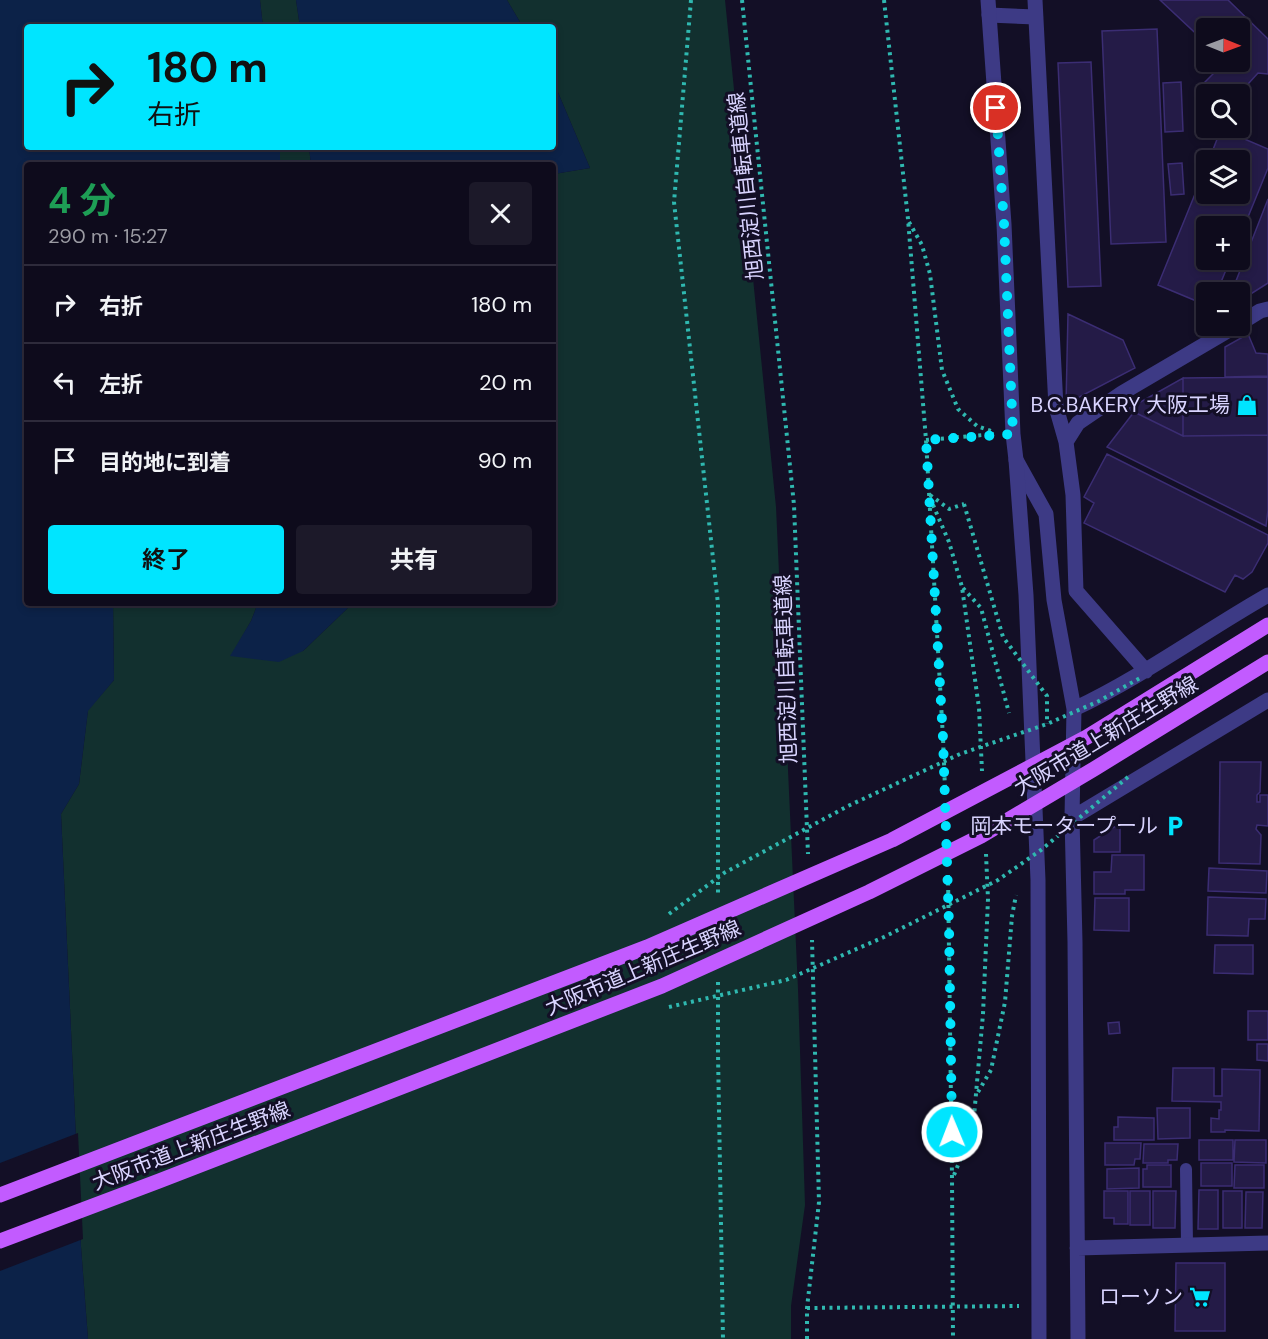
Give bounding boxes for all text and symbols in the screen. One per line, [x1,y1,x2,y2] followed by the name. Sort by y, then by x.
[1196,18,1250,72] north arrow
[1196,18,1250,336] map controls
[147,40,268,95] text: 180 m
[48,48,126,126] icon: right
[970,82,1021,133] pin
[1196,84,1250,138] button: search
[722,91,770,281] street label: 旭西淀川自転車道線
[979,91,1012,124] icon: arrive
[147,97,201,132] text: 右折
[1196,150,1250,204] button: layers
[48,177,116,224] text: 4 分
[469,182,532,245] button: close
[1196,216,1250,270] button: +
[48,223,168,249] text: 290 m · 15:27
[1196,282,1250,336] button: −
[48,288,81,321] icon: right
[471,290,532,319] text: 180 m
[99,292,143,321] text: 右折
[48,366,81,399] icon: left
[479,368,532,397] text: 20 m
[99,370,143,399] text: 左折
[1030,391,1230,419] place label: B.C.BAKERY 大阪工場
[1235,393,1259,417] shop icon: B.C.BAKERY 大阪工場
[48,444,81,477] icon: arrive
[478,446,532,475] text: 90 m
[99,448,231,477] text: 目的地に到着
[48,525,284,594] button: 終了
[296,525,532,594] button: 共有
[769,574,803,764] street label: 旭西淀川自転車道線
[1009,670,1203,802] street label: 大阪市道上新庄生野線
[970,812,1158,840] place label: 岡本モータープール
[1163,814,1187,838] parking icon: 岡本モータープール
[541,914,745,1022] street label: 大阪市道上新庄生野線
[88,1095,294,1197] street label: 大阪市道上新庄生野線
[920,1100,984,1164] position arrow
[1099,1283,1183,1311] place label: ローソン
[1188,1285,1212,1309] supermarket icon: ローソン

